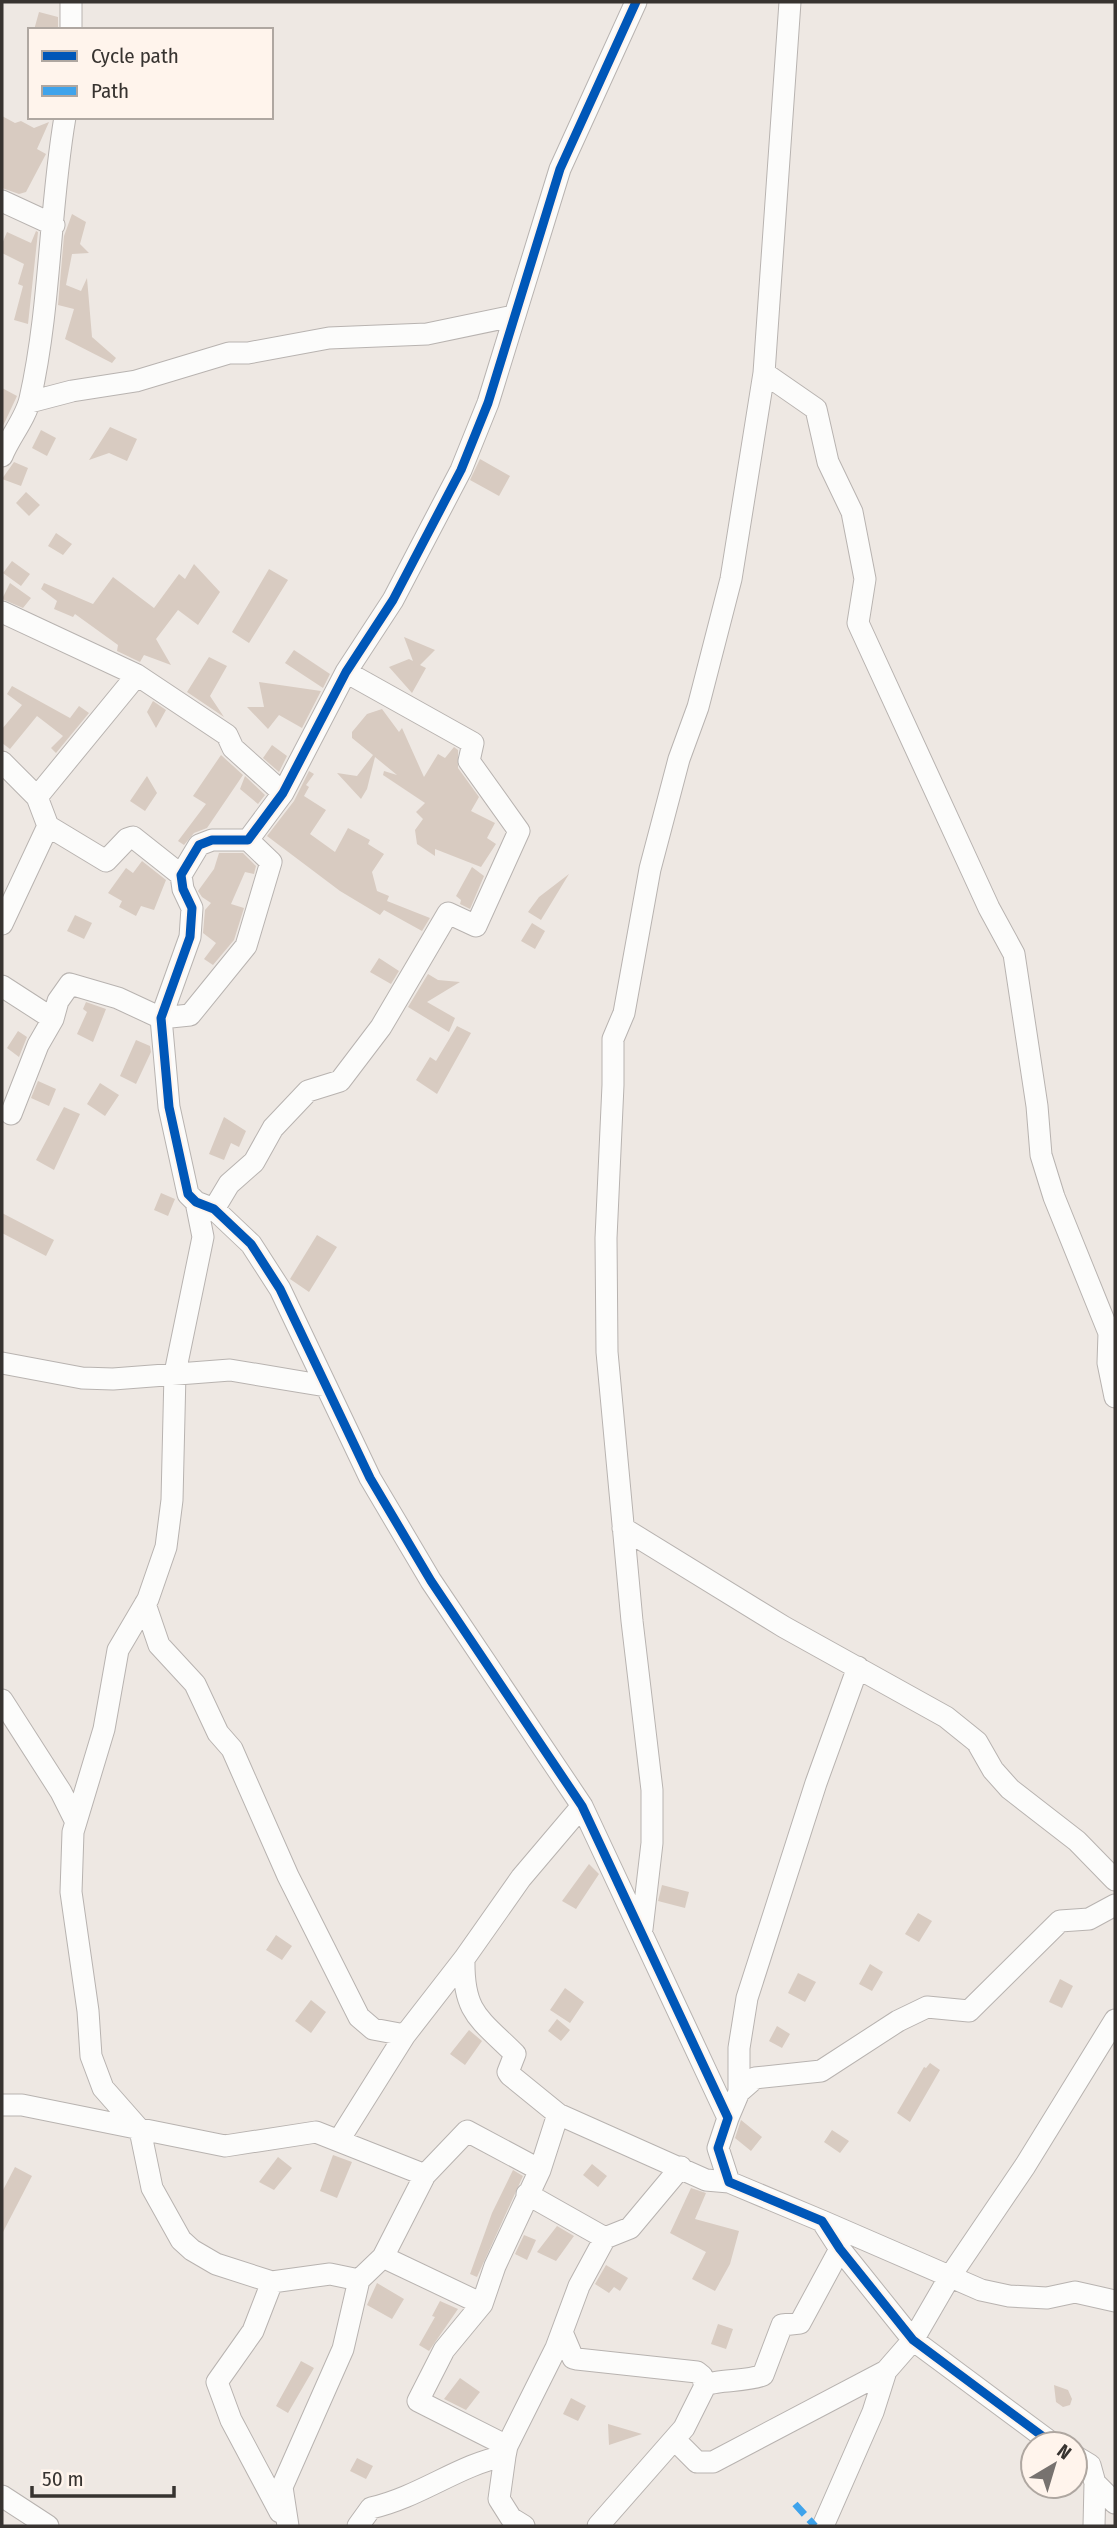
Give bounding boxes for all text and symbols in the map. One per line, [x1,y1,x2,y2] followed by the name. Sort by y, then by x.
[28,28,273,119] legend
[91,43,179,69] text: Cycle path
[91,78,129,104] text: Path
[1019,2430,1089,2500] north arrow
[1053,2439,1076,2465] text: N
[32,2454,173,2498] scale bar
[42,2466,84,2492] text: 50 m

